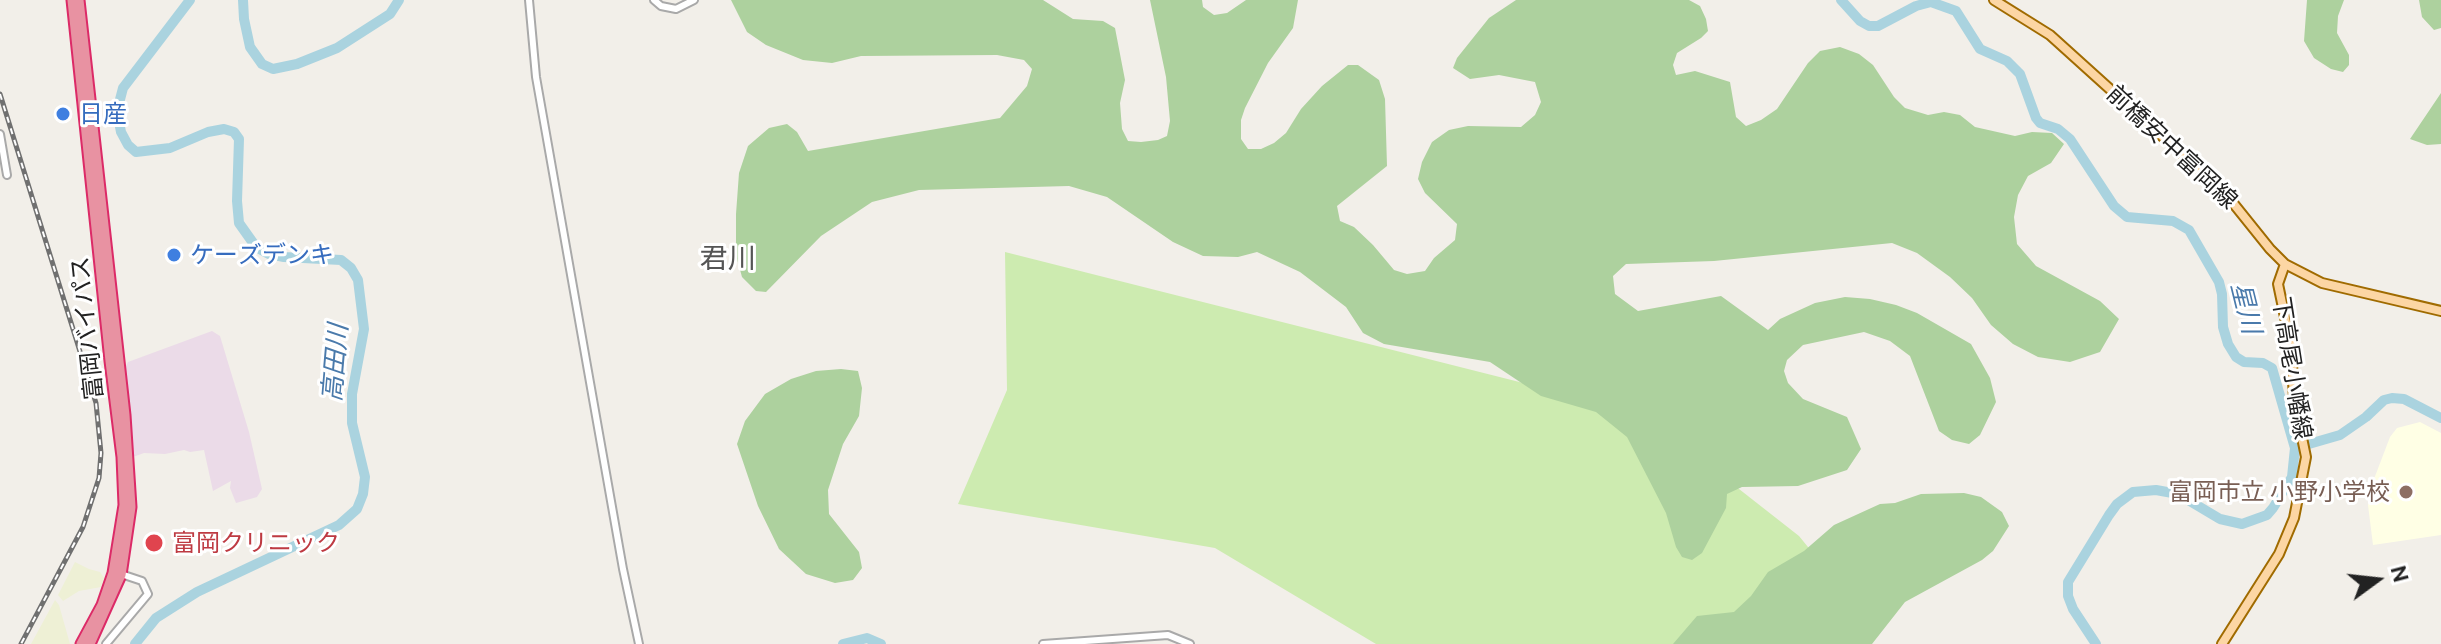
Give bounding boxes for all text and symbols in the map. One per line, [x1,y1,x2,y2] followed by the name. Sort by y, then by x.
[2101,79,2243,215] street label: 前橋安中富岡線
[79,100,127,128] place label: 日産
[54,105,72,123] marker: 日産
[190,241,334,269] place label: ケーズデンキ
[700,242,756,276] district label: 君川
[165,246,183,264] marker: ケーズデンキ
[65,255,109,401] street label: 富岡バイパス
[2225,279,2267,337] water label: 星川
[2267,295,2317,441] street label: 下高尾小幡線
[316,323,354,403] water label: 高田川
[2169,478,2390,506] place label: 富岡市立 小野小学校
[2397,483,2415,501] marker: 富岡市立 小野小学校
[172,529,340,557] place label: 富岡クリニック
[143,532,165,554] marker: 富岡クリニック
[2337,540,2417,620] north arrow
[2386,562,2415,585] text: N

